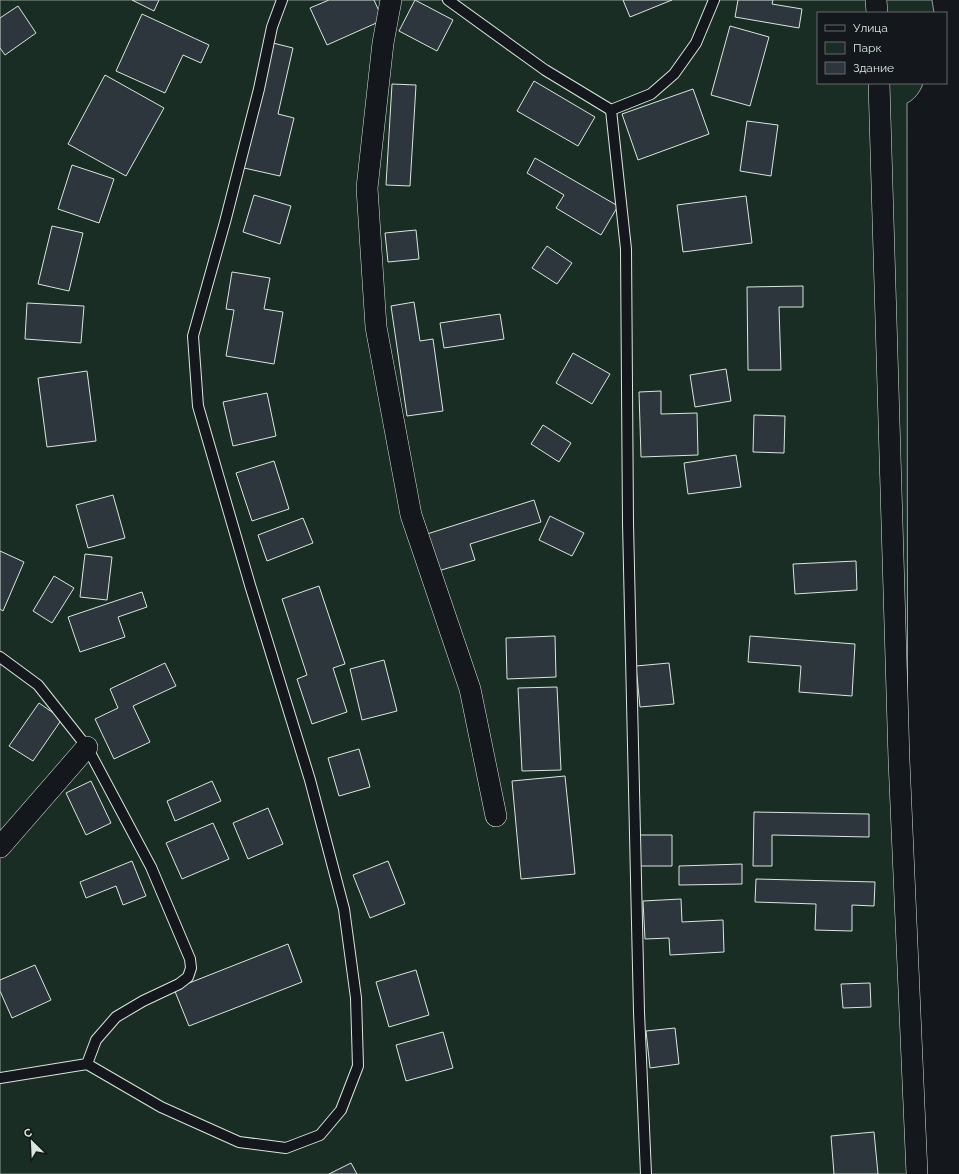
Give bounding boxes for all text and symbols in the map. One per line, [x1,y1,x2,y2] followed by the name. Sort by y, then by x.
[817,12,947,84] legend
[853,21,888,35] text: Улица
[853,41,882,55] text: Парк
[853,61,894,75] text: Здание
[12,1122,52,1162] north arrow
[22,1126,35,1141] text: С

